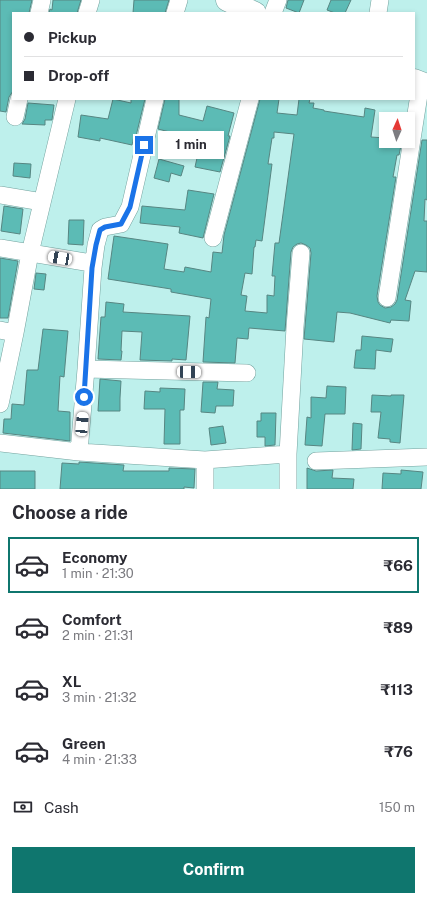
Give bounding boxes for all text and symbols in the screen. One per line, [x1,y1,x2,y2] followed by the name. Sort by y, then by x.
[48,29,97,46] text: Pickup
[48,67,109,84] text: Drop-off
[379,112,415,148] north arrow
[379,112,415,148] map controls
[158,131,224,159] callout: 1 min
[135,136,153,154] route end
[175,137,207,152] text: 1 min
[47,250,73,266] car
[177,366,201,378] car
[75,388,93,406] route start
[75,412,89,436] car
[12,502,128,523] text: Choose a ride
[14,547,50,583] icon: car
[62,549,127,566] text: Economy
[384,557,413,574] text: ₹66
[62,566,134,581] text: 1 min · 21:30
[14,609,50,645] icon: car
[62,611,122,628] text: Comfort
[383,619,413,636] text: ₹89
[62,628,134,643] text: 2 min · 21:31
[14,671,50,707] icon: car
[62,673,81,690] text: XL
[381,681,413,698] text: ₹113
[62,690,137,705] text: 3 min · 21:32
[14,733,50,769] icon: car
[62,735,106,752] text: Green
[384,743,413,760] text: ₹76
[62,752,137,767] text: 4 min · 21:33
[12,796,34,818] icon: cash
[44,799,79,816] text: Cash
[379,800,415,815] text: 150 m
[12,847,415,893] button: Confirm

